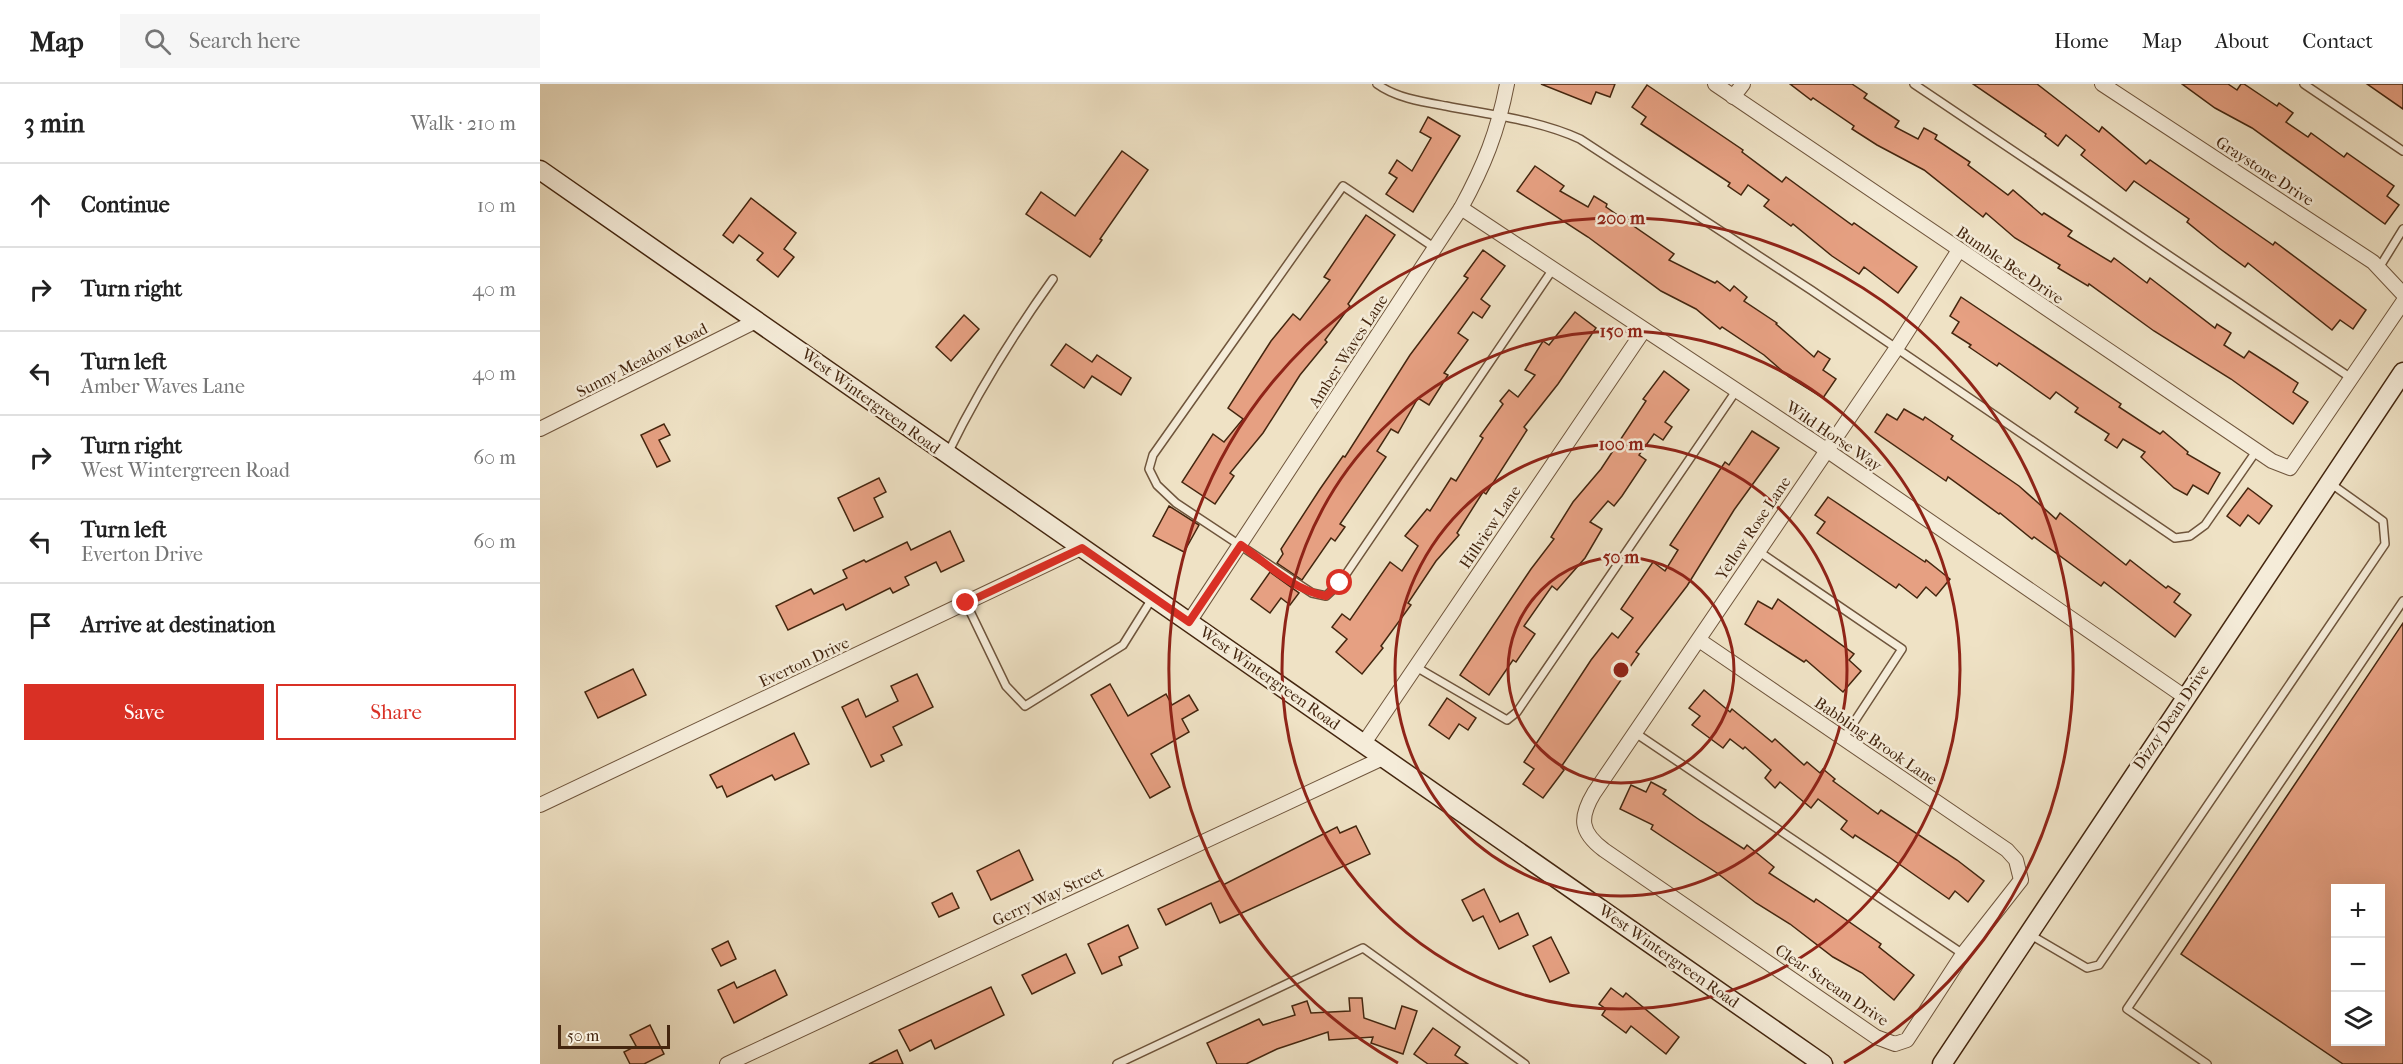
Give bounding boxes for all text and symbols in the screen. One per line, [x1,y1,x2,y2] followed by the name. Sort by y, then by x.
[120,14,540,68] search box
[30,25,84,58] text: Map
[141,25,174,58] icon: search
[189,28,300,54] text: Search here
[2054,29,2109,53] text: Home
[2142,29,2182,53] text: Map
[2215,29,2269,53] text: About
[2302,29,2373,53] text: Contact
[24,108,85,139] text: 3 min
[411,112,516,135] text: Walk · 210 m
[2212,132,2318,210] street label: Graystone Drive
[24,189,57,222] icon: ahead
[81,192,170,218] text: Continue
[477,194,516,217] text: 10 m
[1597,208,1646,229] text: 200 m
[1953,222,2067,308] street label: Bumble Bee Drive
[24,273,57,306] icon: right
[81,276,182,302] text: Turn right
[472,278,516,301] text: 40 m
[1304,291,1392,412] street label: Amber Waves Lane
[573,319,711,401] street label: Sunny Meadow Road
[1600,321,1643,342] text: 150 m
[797,344,944,458] street label: West Wintergreen Road
[81,349,167,375] text: Turn left
[24,357,57,390] icon: left
[472,362,516,385] text: 40 m
[81,375,245,398] text: Amber Waves Lane
[1782,396,1886,475] street label: Wild Horse Way
[81,433,182,459] text: Turn right
[1598,434,1645,455] text: 100 m
[24,441,57,474] icon: right
[473,446,516,469] text: 60 m
[81,459,290,482] text: West Wintergreen Road
[1711,473,1795,584] street label: Yellow Rose Lane
[1455,482,1525,572] street label: Hillview Lane
[81,517,167,543] text: Turn left
[24,525,57,558] icon: left
[473,530,516,553] text: 60 m
[81,543,203,566] text: Everton Drive
[1603,547,1640,568] text: 50 m
[1326,569,1352,595] route start
[952,589,978,615] route end
[24,609,57,642] icon: arrive
[81,612,275,638] text: Arrive at destination
[1195,622,1344,734] street label: West Wintergreen Road
[756,633,852,691] street label: Everton Drive
[1611,660,1631,680] centre of rings
[2129,661,2213,773] street label: Dizzy Dean Drive
[24,684,264,740] button: Save
[276,684,516,740] button: Share
[1811,693,1941,789] street label: Babbling Brook Lane
[989,862,1107,930] street label: Gerry Way Street
[2331,884,2385,1046] map controls
[2331,884,2385,938] button: +
[1594,900,1743,1012] street label: West Wintergreen Road
[2331,938,2385,992] button: −
[1772,940,1892,1030] street label: Clear Stream Drive
[2331,992,2385,1046] button: layers
[558,1022,670,1050] scale bar
[567,1026,599,1045] text: 50 m

